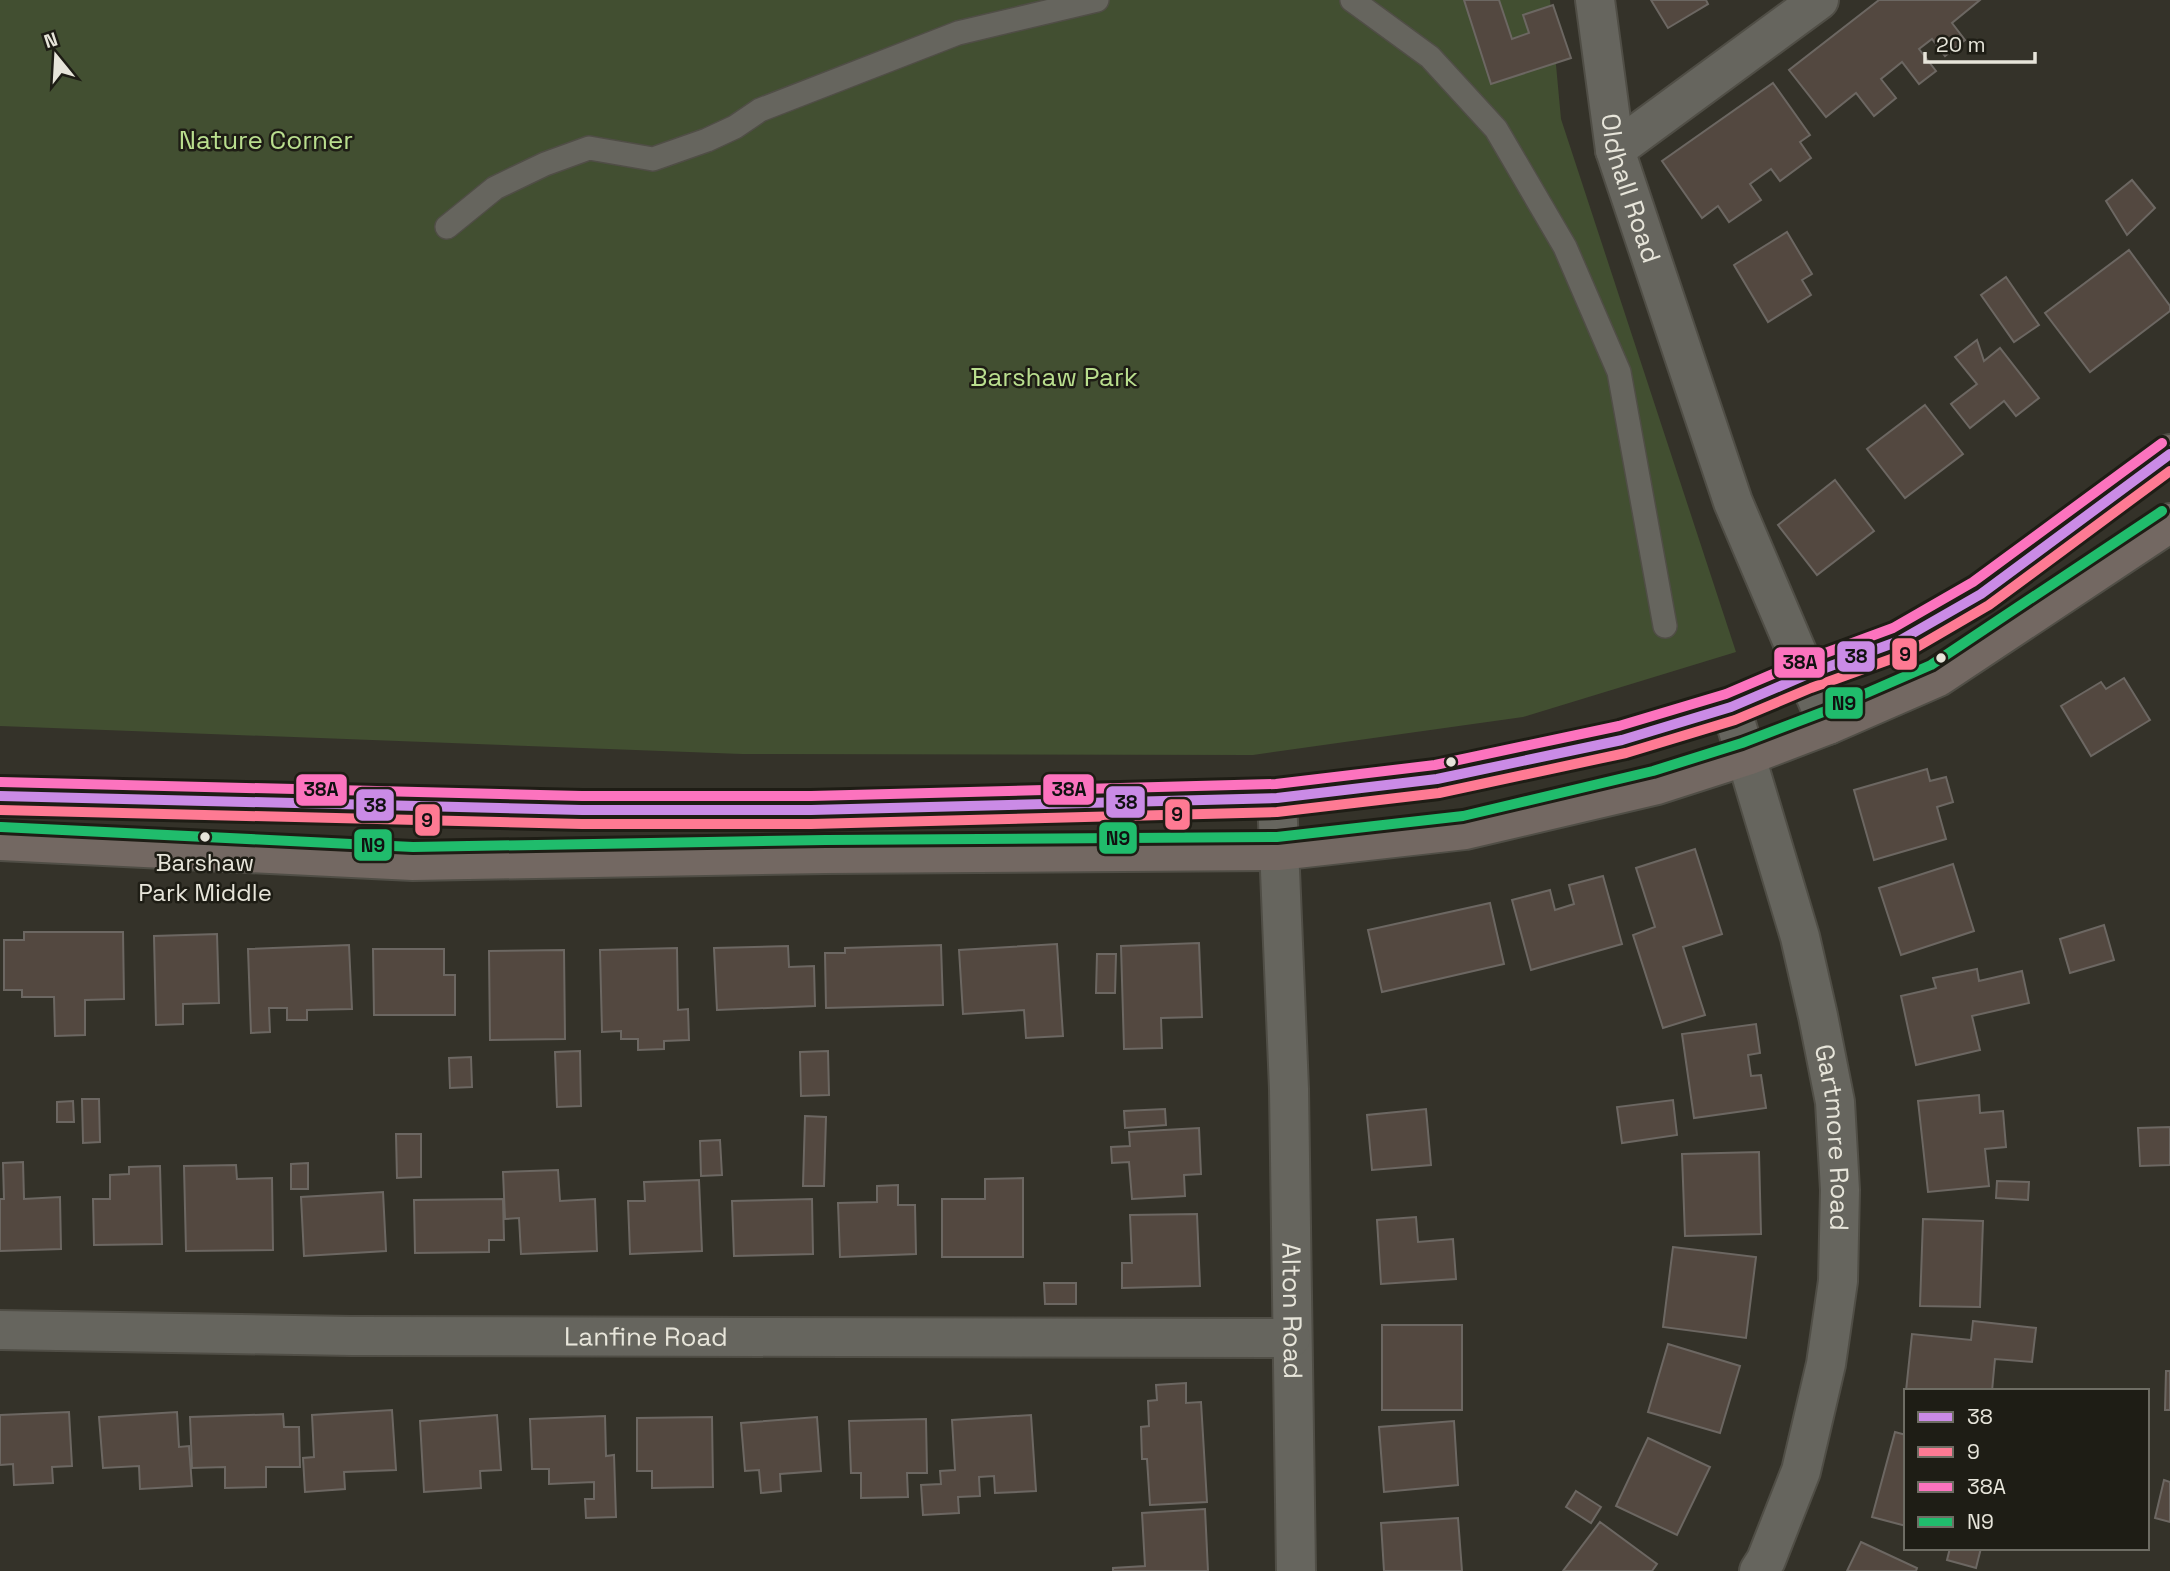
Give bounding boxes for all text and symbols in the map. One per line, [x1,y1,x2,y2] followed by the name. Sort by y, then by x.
[21,21,91,91] north arrow
[1925,21,2035,65] scale bar
[41,26,61,54] text: N
[1936,31,1986,58] text: 20 m
[1593,111,1669,267] street label: Oldhall Road
[179,123,353,157] park label: Nature Corner
[970,360,1138,394] park label: Barshaw Park
[1891,637,1918,671] line badge: 9
[1836,640,1876,673] line badge: 38
[1899,642,1911,667] text: 9
[1845,644,1867,669] text: 38
[1773,646,1826,679] line badge: 38A
[1783,650,1818,675] text: 38A
[1934,651,1948,665] unlabelled marker
[1824,686,1864,720] line badge: N9
[1832,691,1856,716] text: N9
[1444,755,1458,769] unlabelled marker
[295,773,348,807] line badge: 38A
[1042,773,1095,806] line badge: 38A
[304,777,339,802] text: 38A
[1052,777,1087,802] text: 38A
[1105,785,1146,819] line badge: 38
[355,788,395,822] line badge: 38
[1115,790,1137,815] text: 38
[364,793,386,818] text: 38
[1164,798,1191,831] line badge: 9
[1171,802,1183,827] text: 9
[414,803,441,837] line badge: 9
[421,808,433,833] text: 9
[1098,821,1138,855] line badge: N9
[1106,826,1130,851] text: N9
[353,828,393,862] line badge: N9
[198,830,212,844] marker: Barshaw Park Middle
[361,833,385,858] text: N9
[138,847,272,908] place label: Barshaw Park Middle
[1807,1041,1857,1231] street label: Gartmore Road
[1274,1242,1310,1379] street label: Alton Road
[564,1319,728,1354] street label: Lanfine Road
[1904,1389,2149,1550] legend
[1967,1403,1993,1430] text: 38
[1967,1438,1980,1465] text: 9
[1967,1473,2006,1500] text: 38A
[1967,1508,1994,1535] text: N9

